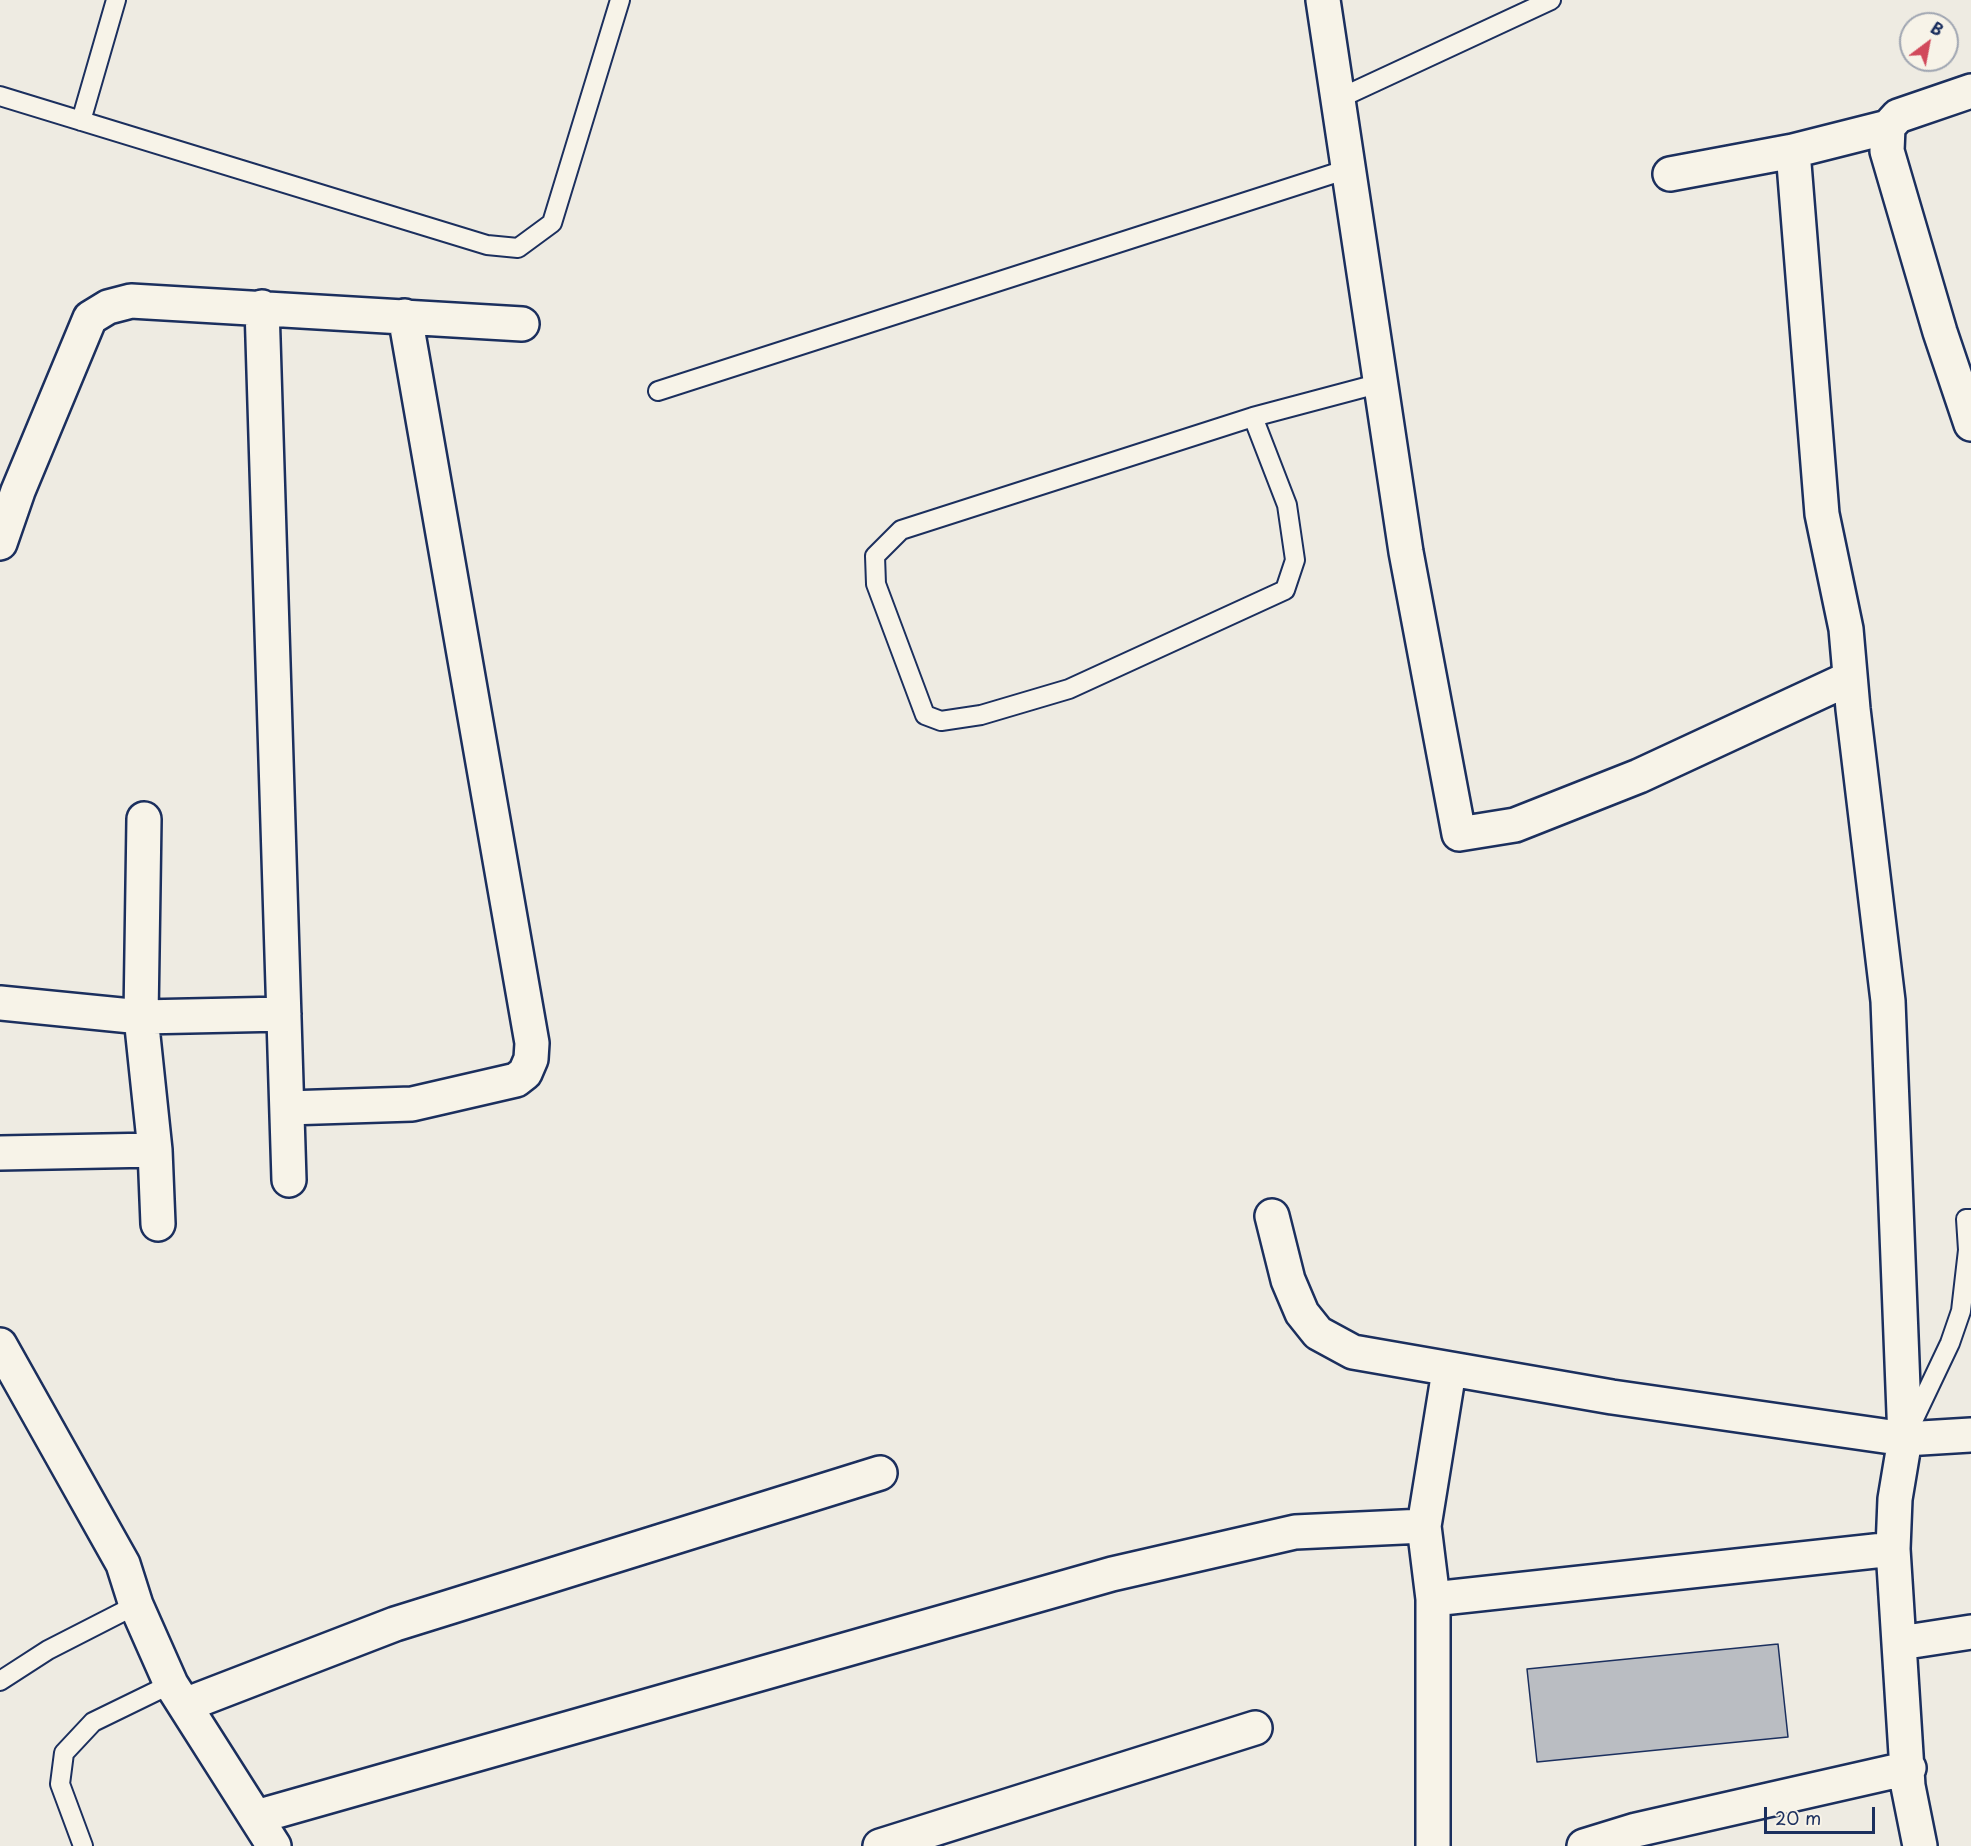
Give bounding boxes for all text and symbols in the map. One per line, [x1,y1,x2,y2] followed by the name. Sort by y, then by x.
[1899,12,1959,72] north arrow
[1926,15,1948,42] text: B
[1767,1795,1878,1833] scale bar
[1775,1804,1821,1831] text: 20 m

